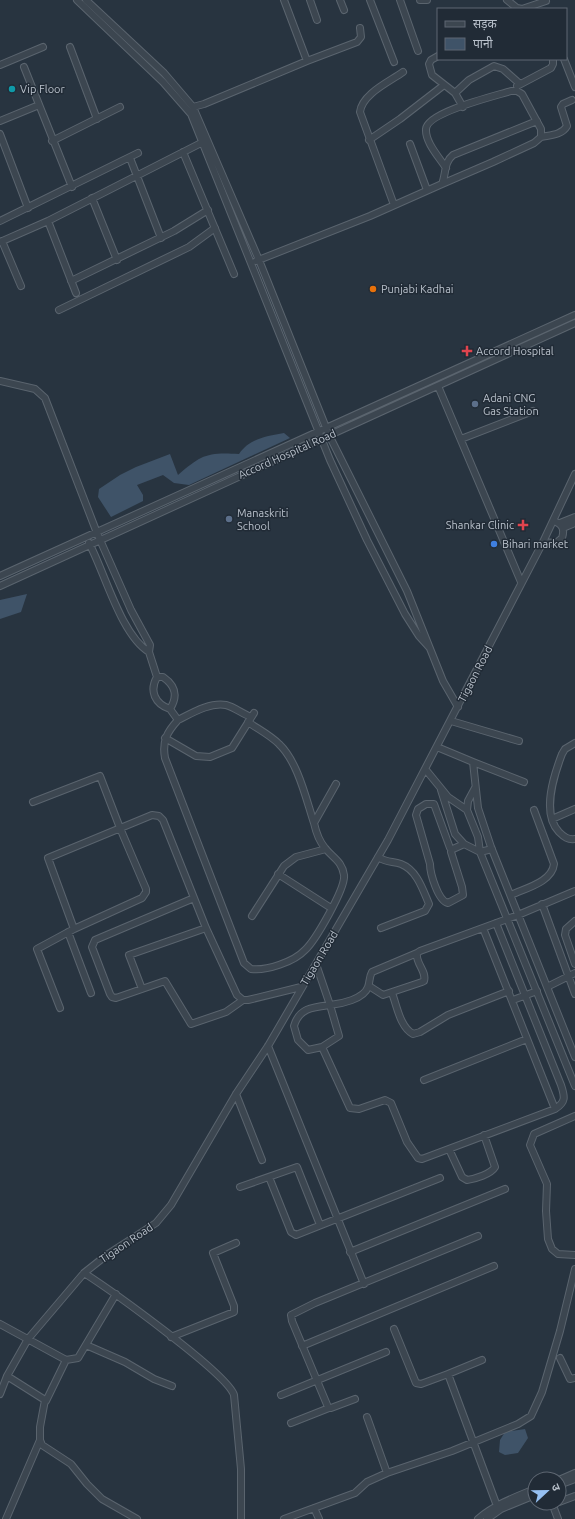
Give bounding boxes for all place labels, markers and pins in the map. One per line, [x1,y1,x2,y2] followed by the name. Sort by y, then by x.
[20,83,66,95] place label: Vip Floor
[7,84,17,94] marker: Vip Floor
[381,283,453,295] place label: Punjabi Kadhai
[368,284,378,294] marker: Punjabi Kadhai
[461,345,473,357] marker: Accord Hospital
[476,345,554,357] place label: Accord Hospital
[483,392,539,417] place label: Adani CNG Gas Station
[470,399,480,409] marker: Adani CNG Gas Station
[237,507,288,532] place label: Manaskriti School
[224,514,234,524] marker: Manaskriti School
[446,519,514,531] place label: Shankar Clinic
[517,519,529,531] marker: Shankar Clinic
[502,538,569,550] place label: Bihari market
[489,539,499,549] marker: Bihari market

